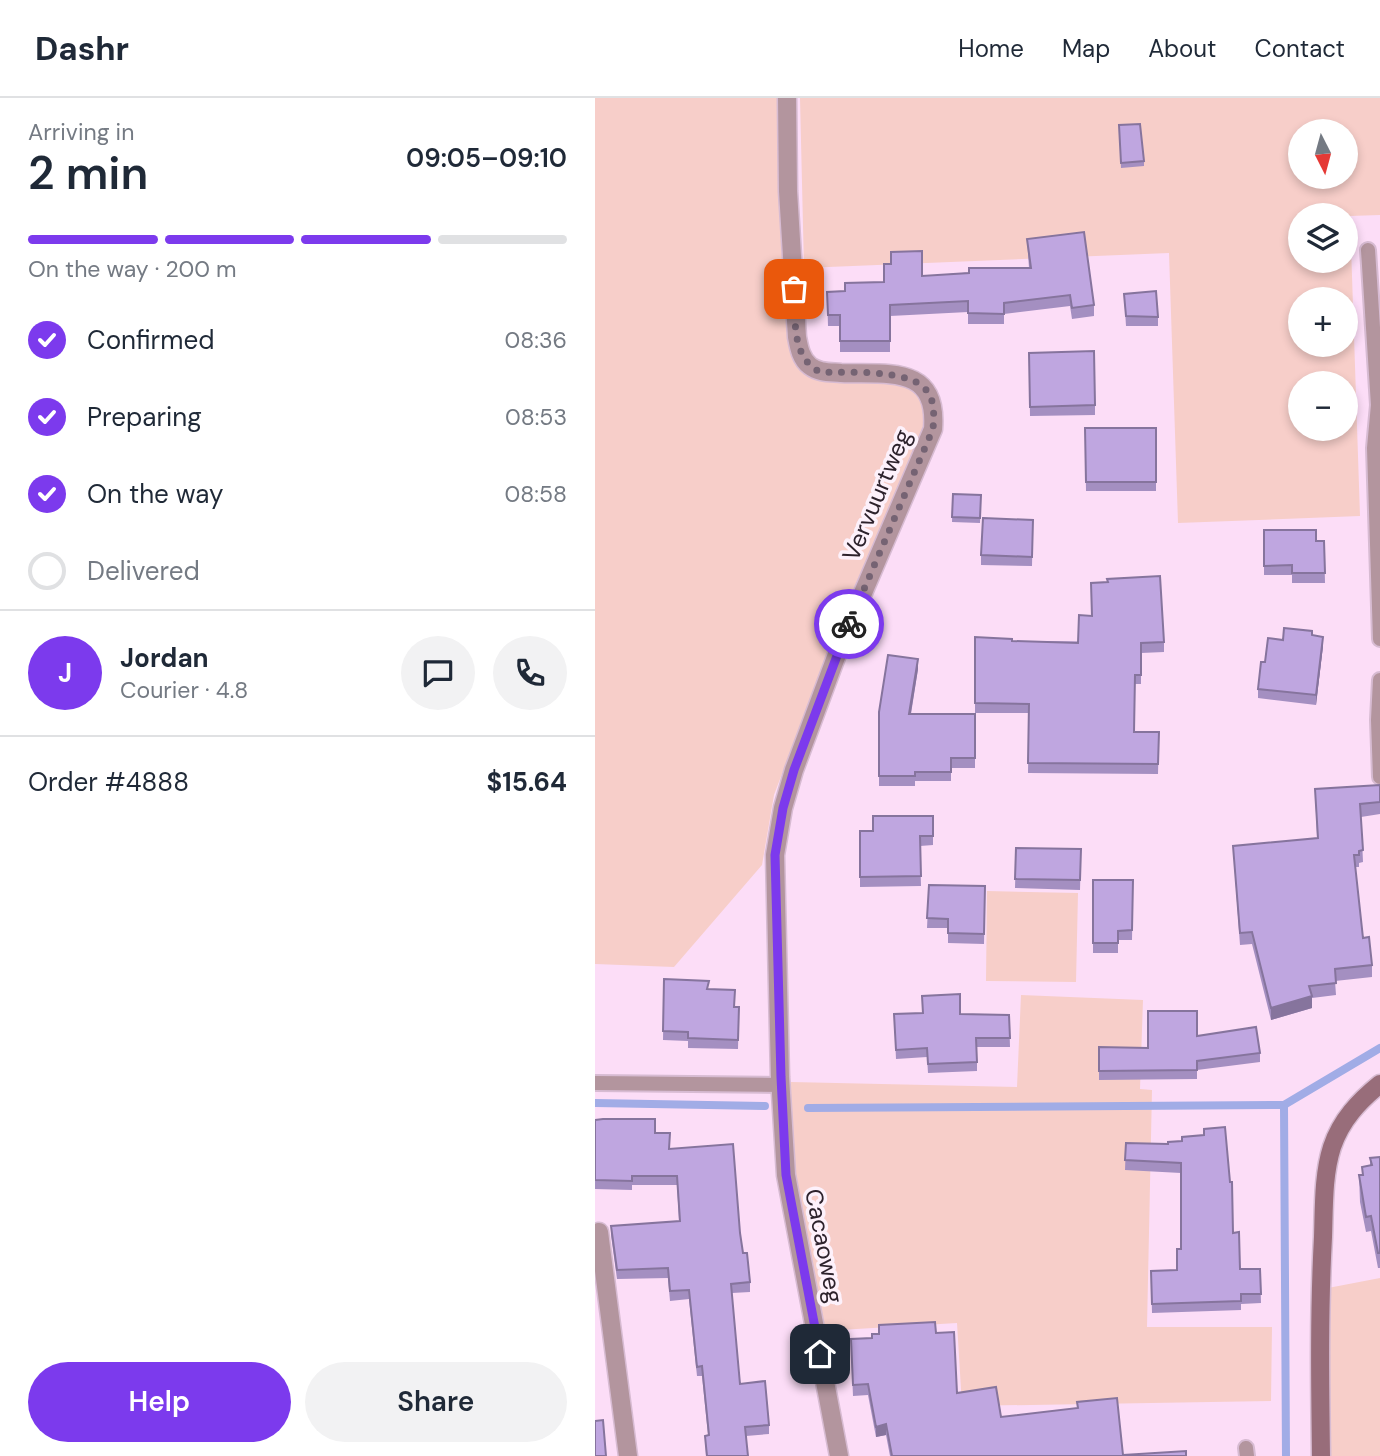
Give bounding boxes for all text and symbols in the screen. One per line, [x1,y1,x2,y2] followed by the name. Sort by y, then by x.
[35,27,129,70] text: Dashr
[958,33,1024,64] text: Home
[1062,33,1110,64] text: Map
[1148,33,1217,64] text: About
[1255,33,1345,64] text: Contact
[28,117,134,147] text: Arriving in
[1288,119,1358,189] north arrow
[1288,119,1358,441] map controls
[406,141,567,175] text: 09:05–09:10
[28,143,148,203] text: 2 min
[1288,203,1358,273] button: layers
[28,254,237,284] text: On the way · 200 m
[764,259,824,319] pin
[775,270,813,308] icon: bag
[1288,287,1358,357] button: +
[28,321,66,359] icon: check
[87,323,214,357] text: Confirmed
[505,325,567,355] text: 08:36
[1288,371,1358,441] button: −
[28,398,66,436] icon: check
[87,400,202,434] text: Preparing
[505,402,567,432] text: 08:53
[835,424,918,565] street label: Vervuurtweg
[28,475,66,513] icon: check
[87,477,223,511] text: On the way
[505,479,567,509] text: 08:58
[87,554,200,588] text: Delivered
[814,589,884,659] courier
[830,605,868,643] icon: bike
[401,636,475,710] button: chat
[493,636,567,710] button: phone
[120,641,209,675] text: Jordan
[58,656,72,690] text: J
[120,675,248,705] text: Courier · 4.8
[28,765,189,799] text: Order #4888
[487,765,567,799] text: $15.64
[798,1186,851,1306] street label: Cacaoweg
[790,1324,850,1384] pin
[801,1335,839,1373] icon: home
[28,1362,291,1442] button: Help
[305,1362,567,1442] button: Share

